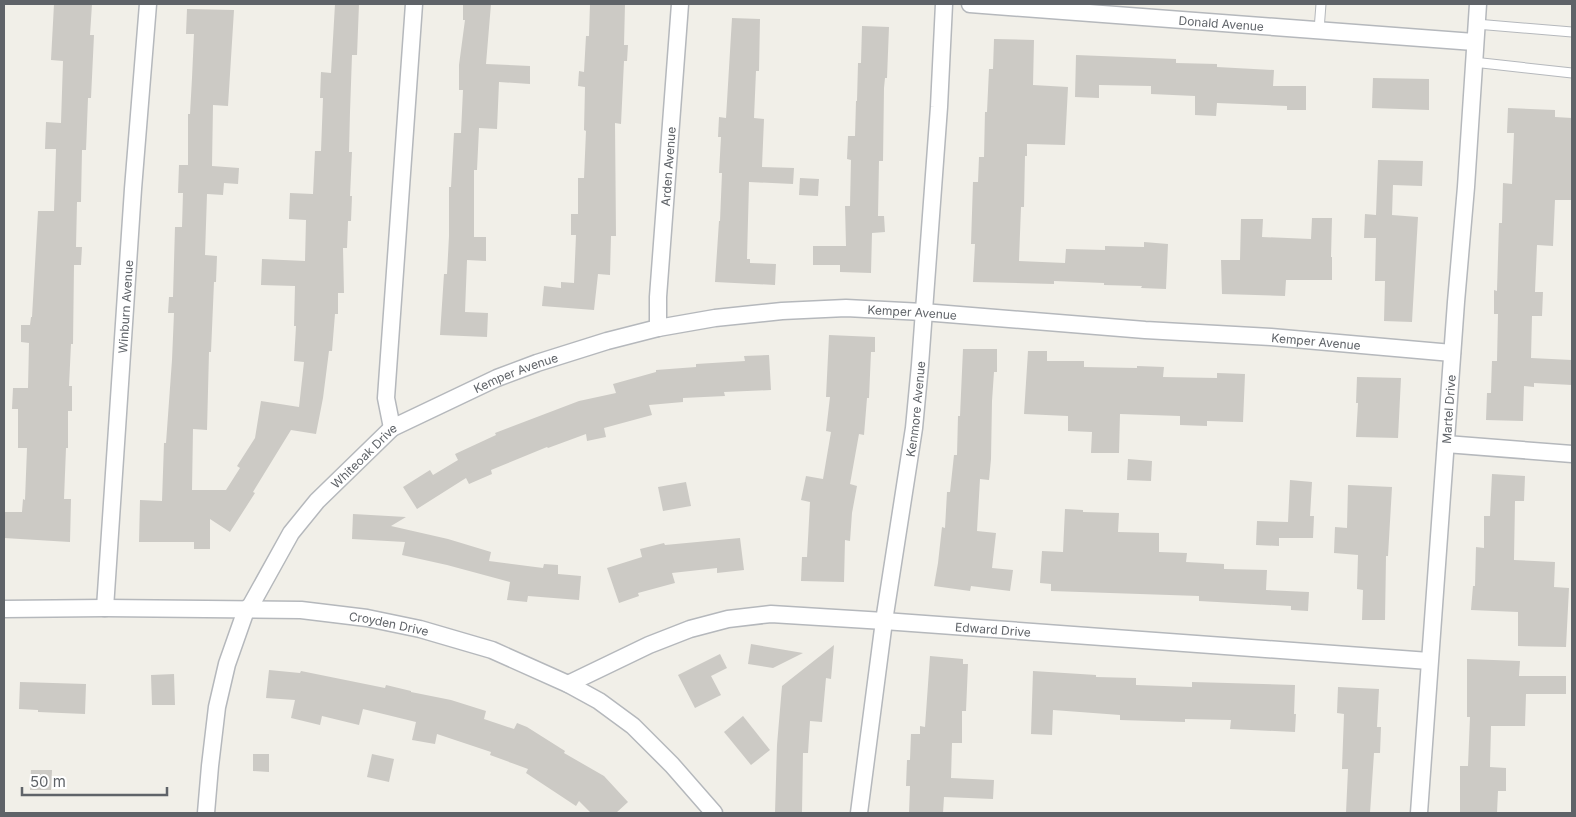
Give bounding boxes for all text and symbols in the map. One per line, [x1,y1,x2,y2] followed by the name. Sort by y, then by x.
[1178,12,1265,34] street label: Donald Avenue
[657,126,678,207] street label: Arden Avenue
[115,259,136,354] street label: Winburn Avenue
[867,302,958,322] street label: Kemper Avenue
[1271,330,1361,352] street label: Kemper Avenue
[471,349,560,396] street label: Kemper Avenue
[902,361,928,458] street label: Kenmore Avenue
[1438,374,1458,444] street label: Martel Drive
[328,420,399,491] street label: Whiteoak Drive
[348,608,431,639] street label: Croyden Drive
[955,619,1031,639] street label: Edward Drive
[22,764,168,796] scale bar
[30,772,66,791] text: 50 m

